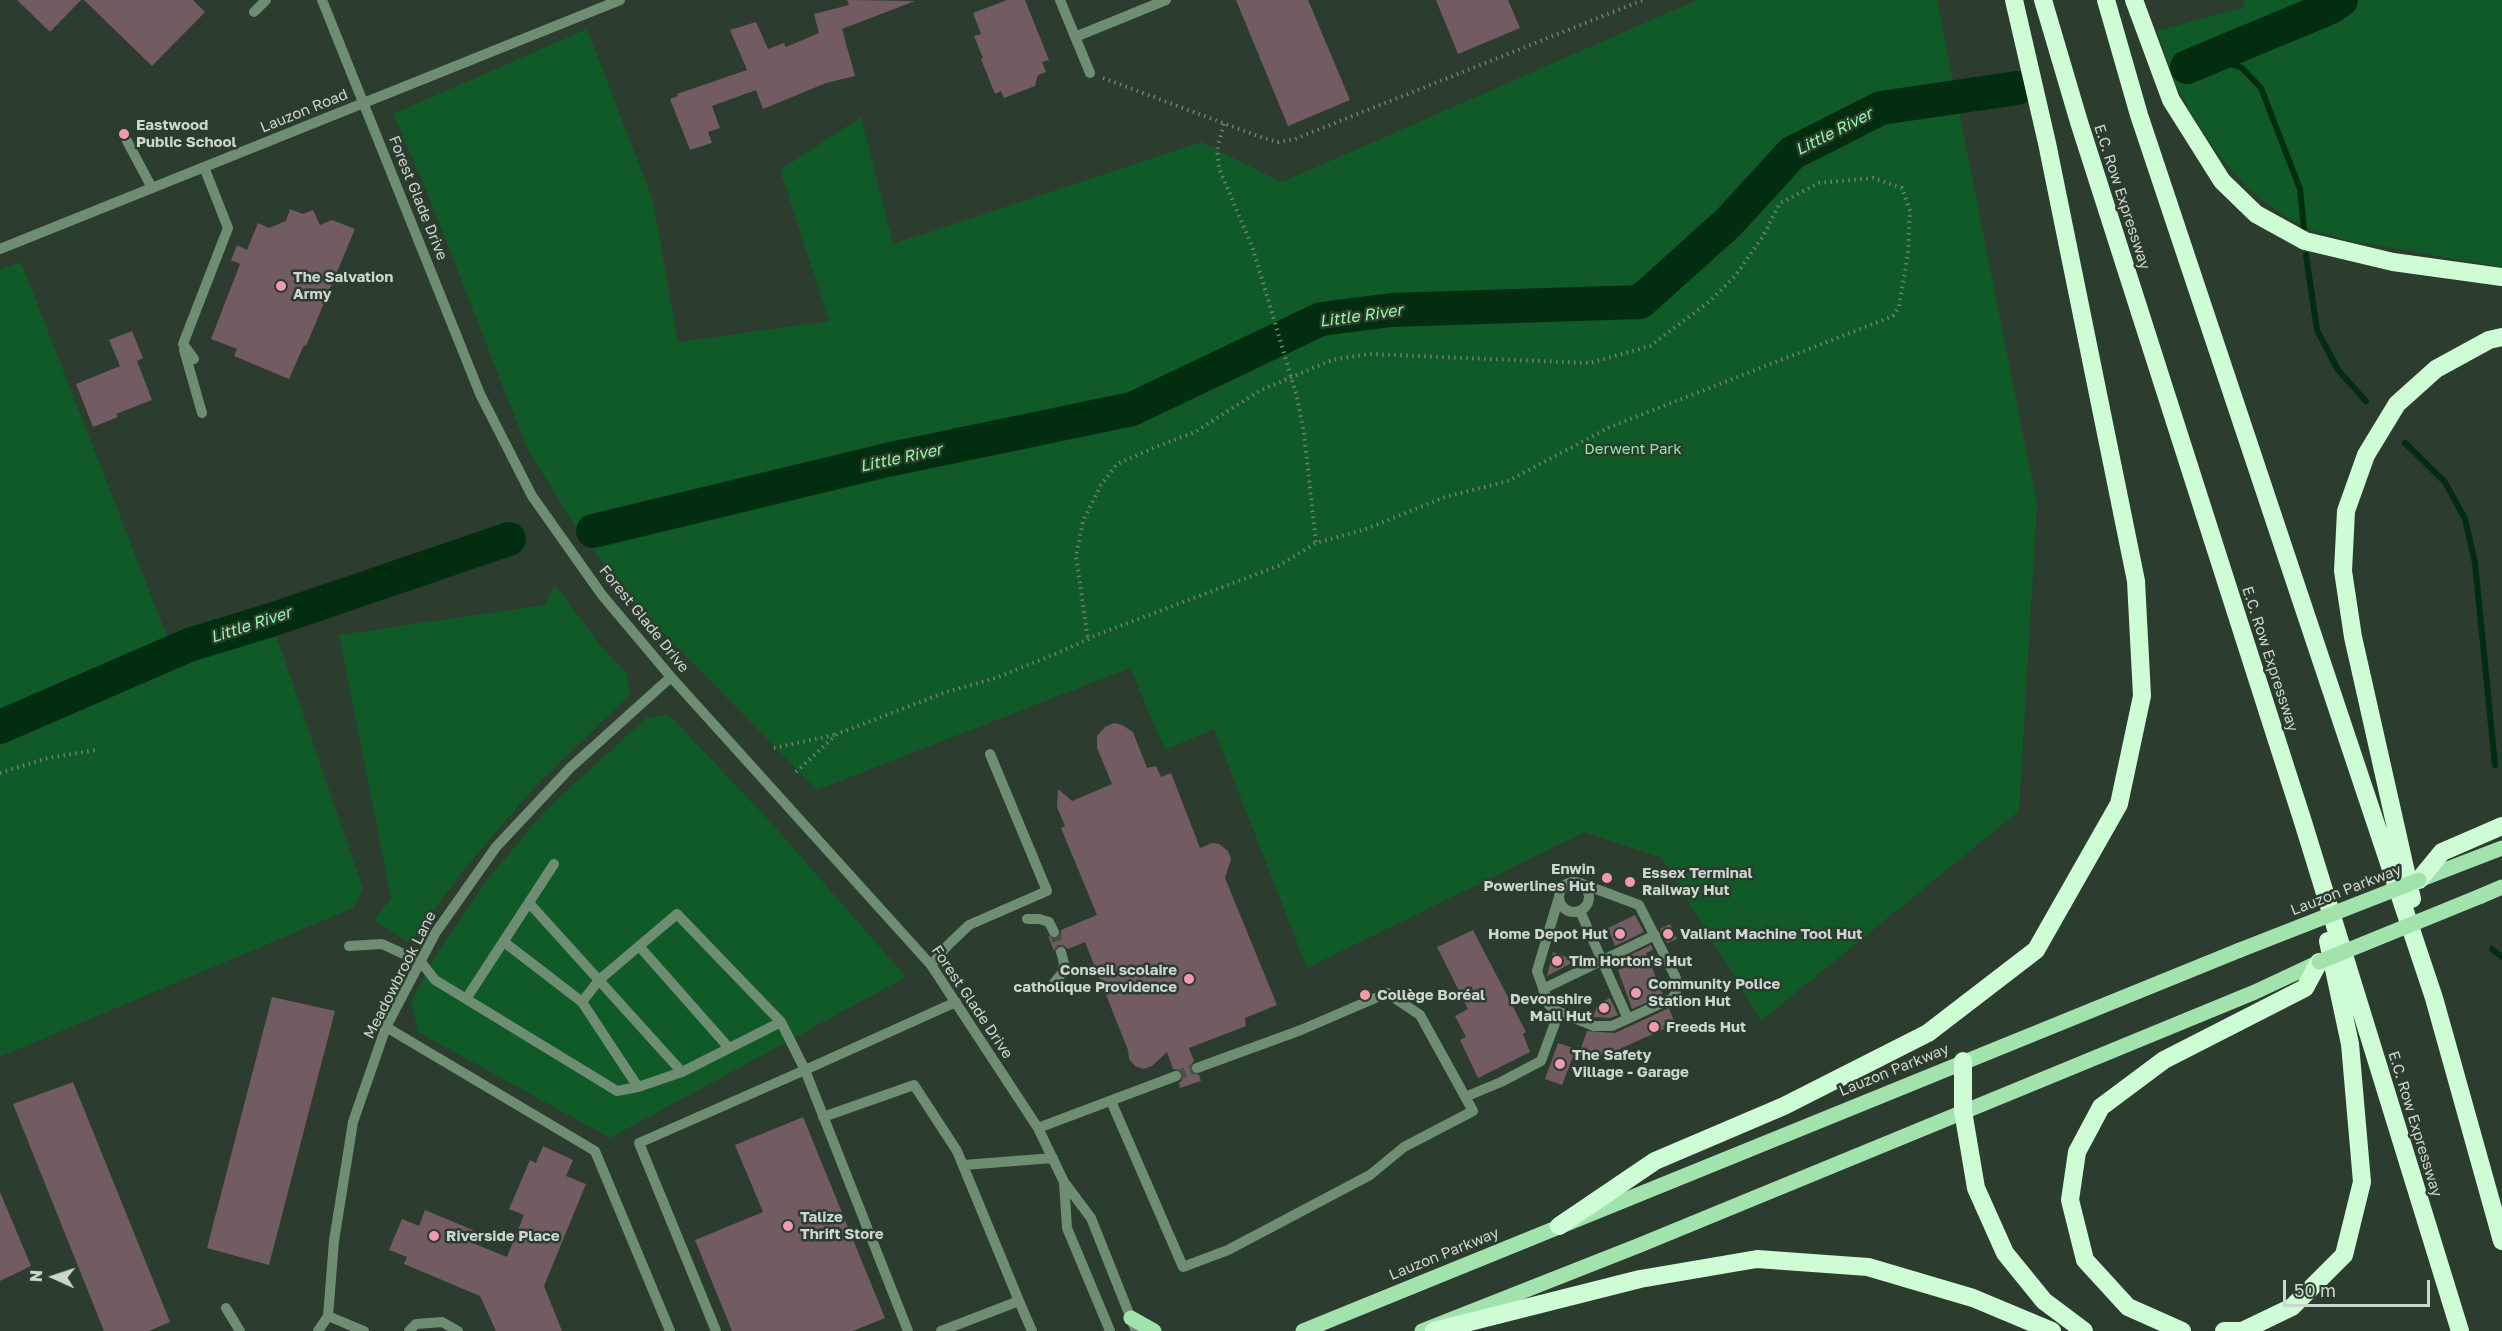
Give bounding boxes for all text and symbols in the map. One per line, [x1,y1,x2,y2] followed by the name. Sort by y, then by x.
[258,85,350,137] street label: Lauzon Road
[1792,104,1876,160] water label: Little River
[136,116,236,151] place label: Eastwood Public School
[2090,122,2154,272] street label: E.C. Row Expressway
[117,127,131,141] marker: Eastwood Public School
[385,133,451,263] street label: Forest Glade Drive
[293,268,393,303] place label: The Salvation Army
[274,279,288,293] marker: The Salvation Army
[1318,301,1404,331] water label: Little River
[858,440,944,476] water label: Little River
[1584,440,1682,458] park label: Derwent Park
[595,562,693,676] street label: Forest Glade Drive
[2238,584,2302,734] street label: E.C. Row Expressway
[208,603,294,647] water label: Little River
[1484,860,1595,895] place label: Enwin Powerlines Hut
[2288,861,2404,919] street label: Lauzon Parkway
[1642,864,1752,899] place label: Essex Terminal Railway Hut
[1600,871,1614,885] marker: Enwin Powerlines Hut
[1623,875,1637,889] marker: Essex Terminal Railway Hut
[360,908,440,1042] street label: Meadowbrook Lane
[1488,925,1608,943] place label: Home Depot Hut
[1680,925,1862,943] place label: Valiant Machine Tool Hut
[1613,927,1627,941] marker: Home Depot Hut
[1661,927,1675,941] marker: Valiant Machine Tool Hut
[927,942,1017,1062] street label: Forest Glade Drive
[1569,952,1692,970] place label: Tim Horton's Hut
[1550,954,1564,968] marker: Tim Horton's Hut
[1014,961,1177,996] place label: Conseil scolaire catholique Providence
[1182,972,1196,986] marker: Conseil scolaire catholique Providence
[1648,975,1780,1010] place label: Community Police Station Hut
[1377,986,1485,1004] place label: Collège Boréal
[1629,986,1643,1000] marker: Community Police Station Hut
[1358,988,1372,1002] marker: Collège Boréal
[1510,990,1592,1025] place label: Devonshire Mall Hut
[1597,1001,1611,1015] marker: Devonshire Mall Hut
[1666,1018,1746,1036] place label: Freeds Hut
[1647,1020,1661,1034] marker: Freeds Hut
[1836,1040,1952,1100] street label: Lauzon Parkway
[1572,1046,1689,1081] place label: The Safety Village - Garage
[2384,1049,2446,1199] street label: E.C. Row Expressway
[1553,1057,1567,1071] marker: The Safety Village - Garage
[800,1208,884,1243] place label: Talize Thrift Store
[781,1219,795,1233] marker: Talize Thrift Store
[1386,1224,1502,1284] street label: Lauzon Parkway
[446,1227,560,1245] place label: Riverside Place
[427,1229,441,1243] marker: Riverside Place
[24,1247,84,1307] north arrow
[2286,1268,2433,1306] scale bar
[26,1269,46,1283] text: N
[2294,1279,2336,1301] text: 50 m

